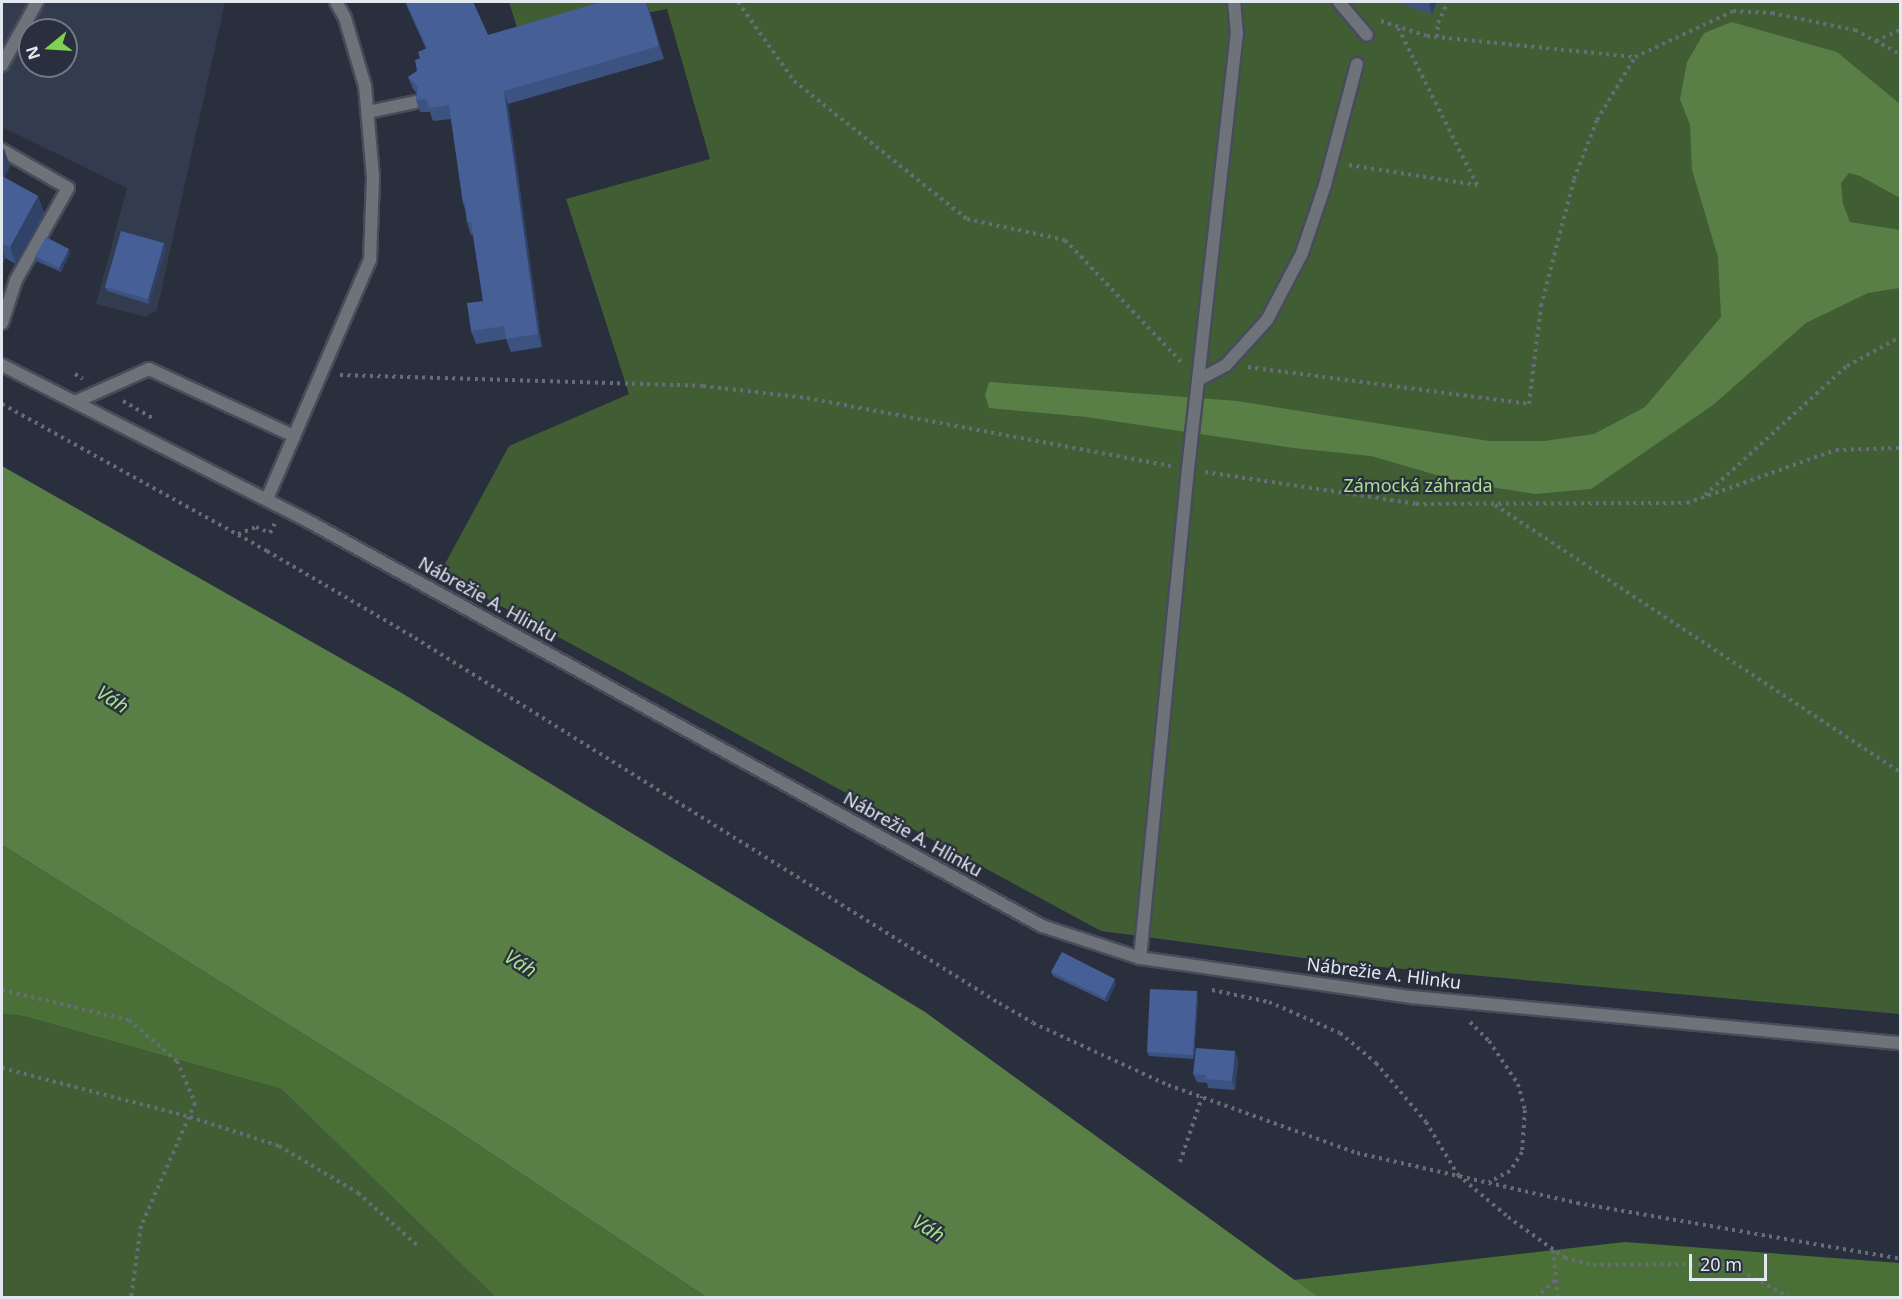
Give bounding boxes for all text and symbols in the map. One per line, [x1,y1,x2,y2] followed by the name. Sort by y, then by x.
[18,18,78,78] north arrow
[20,43,45,63] text: N
[1343,474,1493,496] park label: Zámocká záhrada
[415,552,561,646] street label: Nábrežie A. Hlinku
[92,680,134,718] water label: Váh
[840,787,986,881] street label: Nábrežie A. Hlinku
[500,944,542,982] water label: Váh
[1306,953,1462,993] street label: Nábrežie A. Hlinku
[908,1209,950,1247] water label: Váh
[1692,1242,1770,1280] scale bar
[1700,1252,1742,1276] text: 20 m

